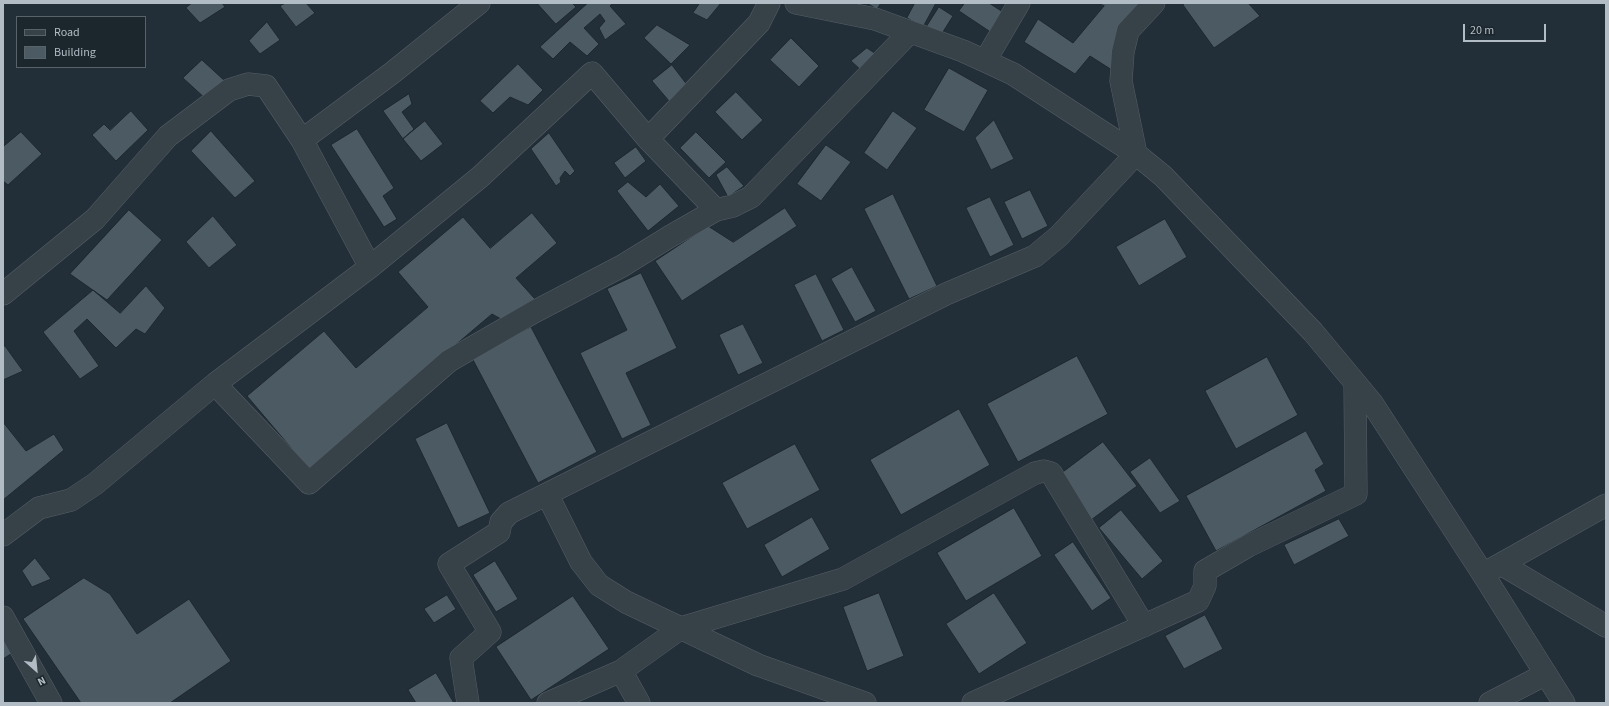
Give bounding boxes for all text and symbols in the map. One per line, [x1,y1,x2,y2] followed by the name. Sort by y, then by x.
[16,16,146,68] legend
[1465,16,1548,42] scale bar
[1470,22,1494,39] text: 20 m
[54,24,80,41] text: Road
[54,44,96,61] text: Building
[16,650,56,690] north arrow
[35,673,48,689] text: N

